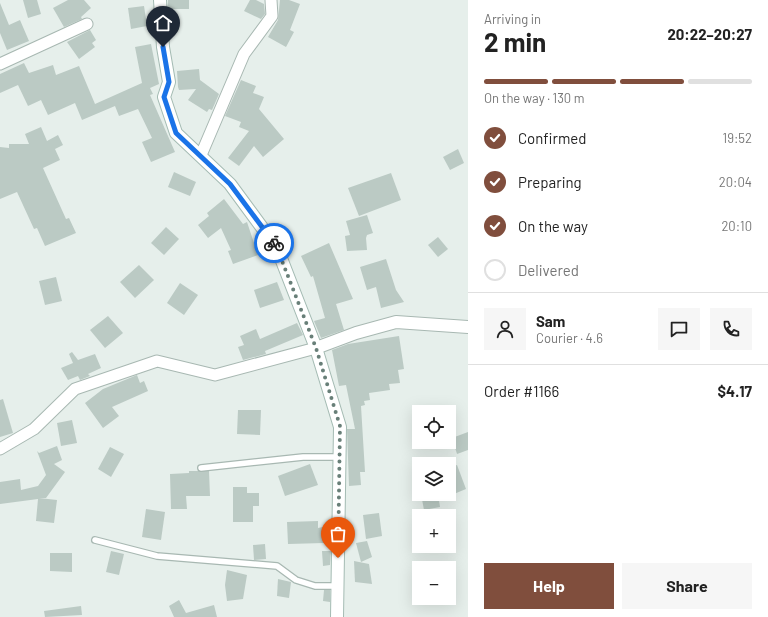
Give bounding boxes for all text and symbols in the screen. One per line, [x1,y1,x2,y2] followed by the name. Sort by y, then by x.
[146,6,180,47] pin
[484,11,541,27] text: Arriving in
[152,12,174,34] icon: home
[667,25,752,43] text: 20:22–20:27
[484,26,546,57] text: 2 min
[484,90,585,106] text: On the way · 130 m
[484,127,506,149] icon: check
[518,129,586,147] text: Confirmed
[723,130,752,146] text: 19:52
[484,171,506,193] icon: check
[518,173,582,191] text: Preparing
[719,174,752,190] text: 20:04
[484,215,506,237] icon: check
[518,217,588,235] text: On the way
[721,218,752,234] text: 20:10
[254,223,294,263] courier
[263,232,285,254] icon: bike
[518,261,579,279] text: Delivered
[484,308,526,350] button: person
[658,308,700,350] button: chat
[710,308,752,350] button: phone
[536,312,565,330] text: Sam
[536,330,603,346] text: Courier · 4.6
[484,382,559,400] text: Order #1166
[718,382,752,400] text: $4.17
[412,405,456,605] map controls
[412,405,456,449] button: locate
[412,457,456,501] button: layers
[412,509,456,553] button: +
[321,517,355,558] pin
[327,523,349,545] icon: bag
[412,561,456,605] button: −
[484,563,614,609] button: Help
[622,563,752,609] button: Share

